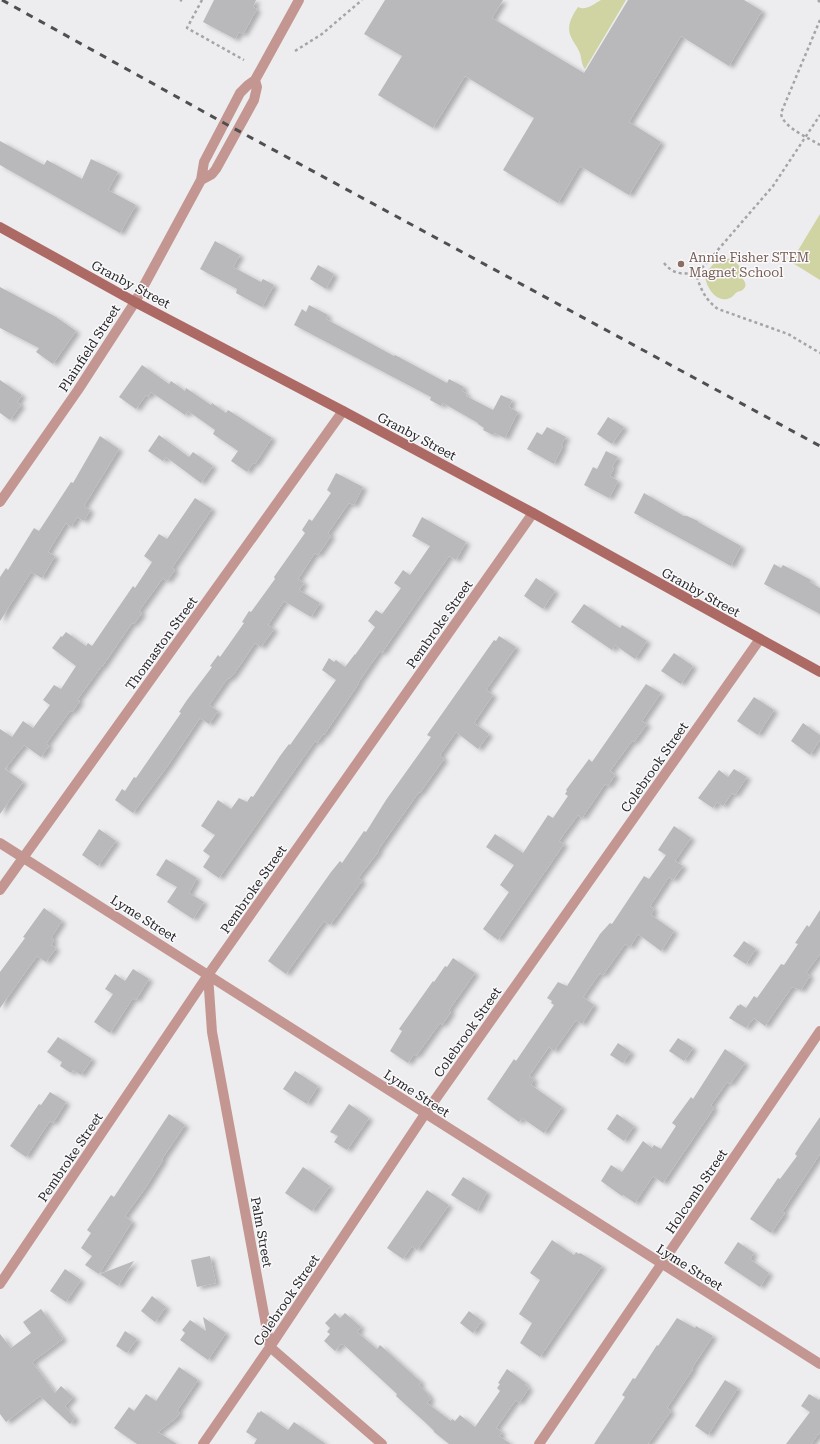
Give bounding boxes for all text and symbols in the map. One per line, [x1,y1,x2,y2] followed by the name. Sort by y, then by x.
[689,250,809,280] place label: Annie Fisher STEM Magnet School
[89,257,173,312] street label: Granby Street
[676,259,686,269] marker: Annie Fisher STEM Magnet School
[56,302,123,395] street label: Plainfield Street
[375,409,459,464] street label: Granby Street
[659,565,743,620] street label: Granby Street
[403,577,475,671] street label: Pembroke Street
[122,594,200,693] street label: Thomaston Street
[618,719,691,815] street label: Colebrook Street
[217,842,289,936] street label: Pembroke Street
[108,892,180,945] street label: Lyme Street
[431,984,504,1080] street label: Colebrook Street
[381,1067,452,1120] street label: Lyme Street
[35,1110,106,1205] street label: Pembroke Street
[663,1146,730,1236] street label: Holcomb Street
[248,1196,275,1269] street label: Palm Street
[654,1241,726,1294] street label: Lyme Street
[250,1252,323,1349] street label: Colebrook Street

